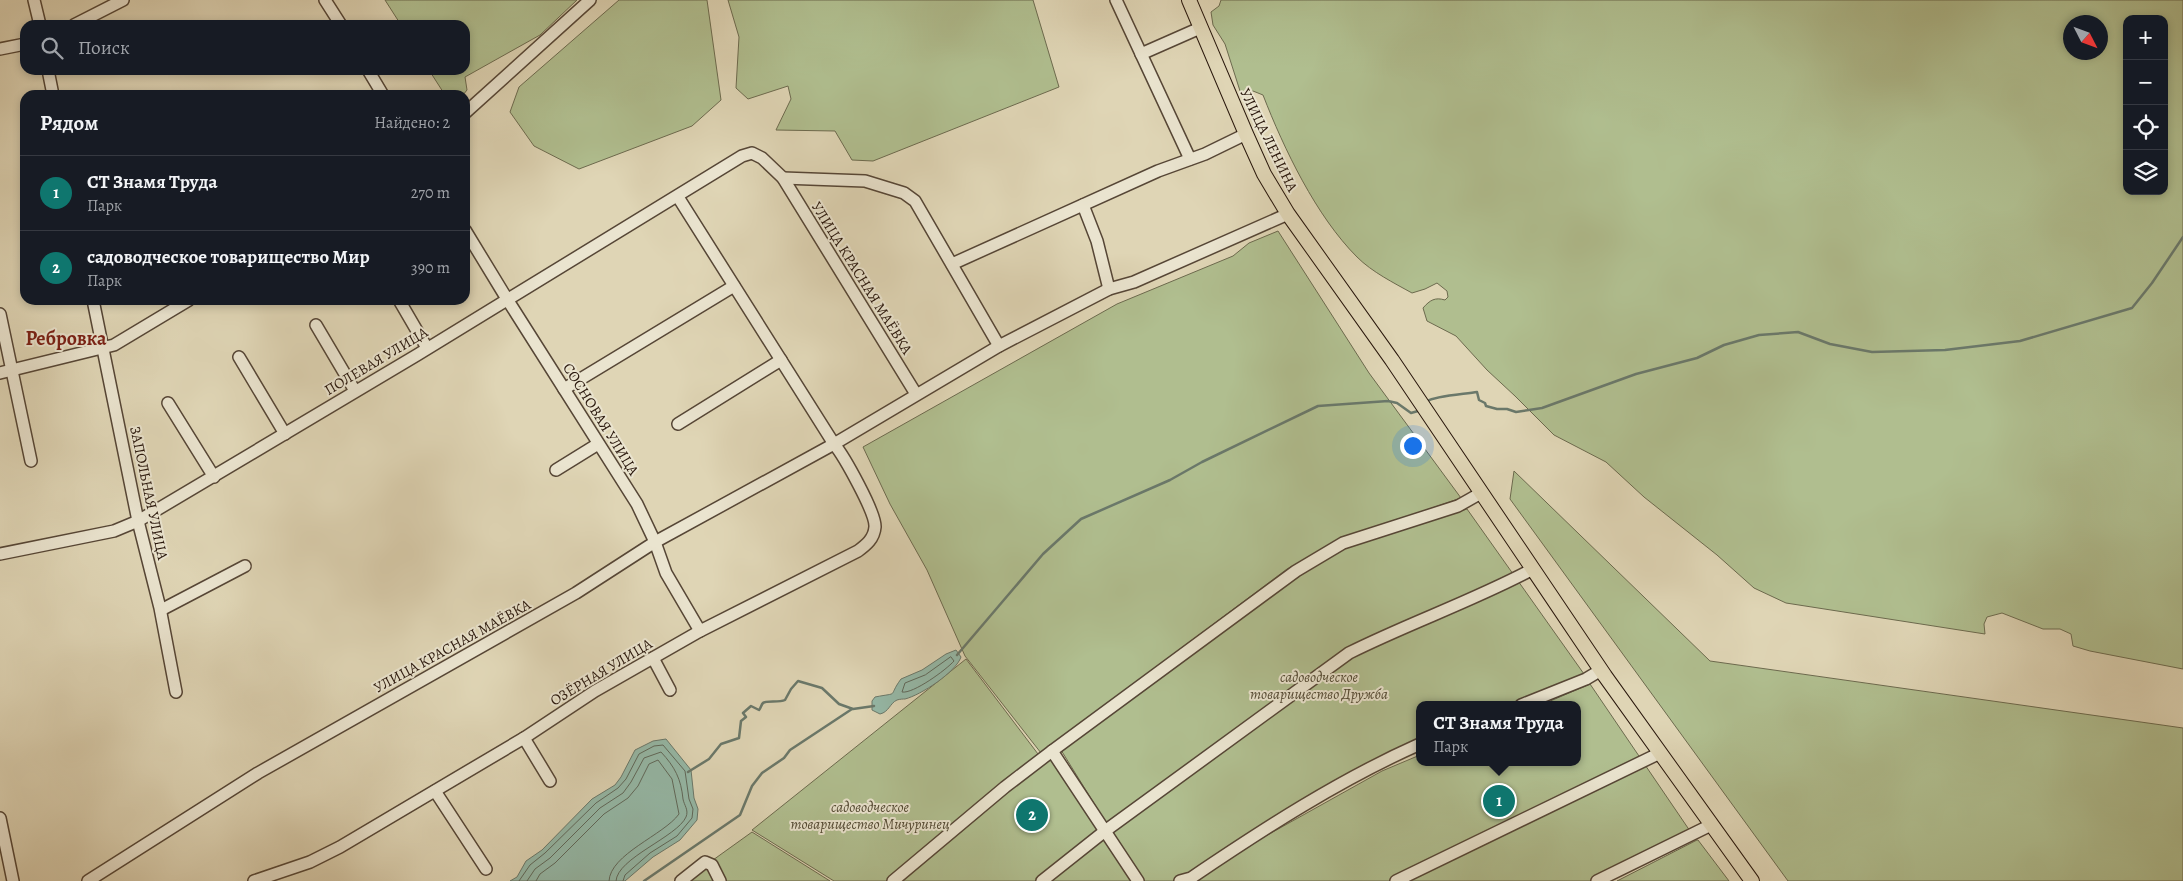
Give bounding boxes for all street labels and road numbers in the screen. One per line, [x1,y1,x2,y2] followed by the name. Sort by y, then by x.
[1235,85,1303,195] street label: УЛИЦА ЛЕНИНА
[807,198,917,358] street label: УЛИЦА КРАСНАЯ МАЁВКА
[320,322,432,400] street label: ПОЛЕВАЯ УЛИЦА
[558,359,644,479] street label: СОСНОВАЯ УЛИЦА
[125,424,173,562] street label: ЗАПОЛЬНАЯ УЛИЦА
[370,594,534,698] street label: УЛИЦА КРАСНАЯ МАЁВКА
[546,633,656,710] street label: ОЗЁРНАЯ УЛИЦА

